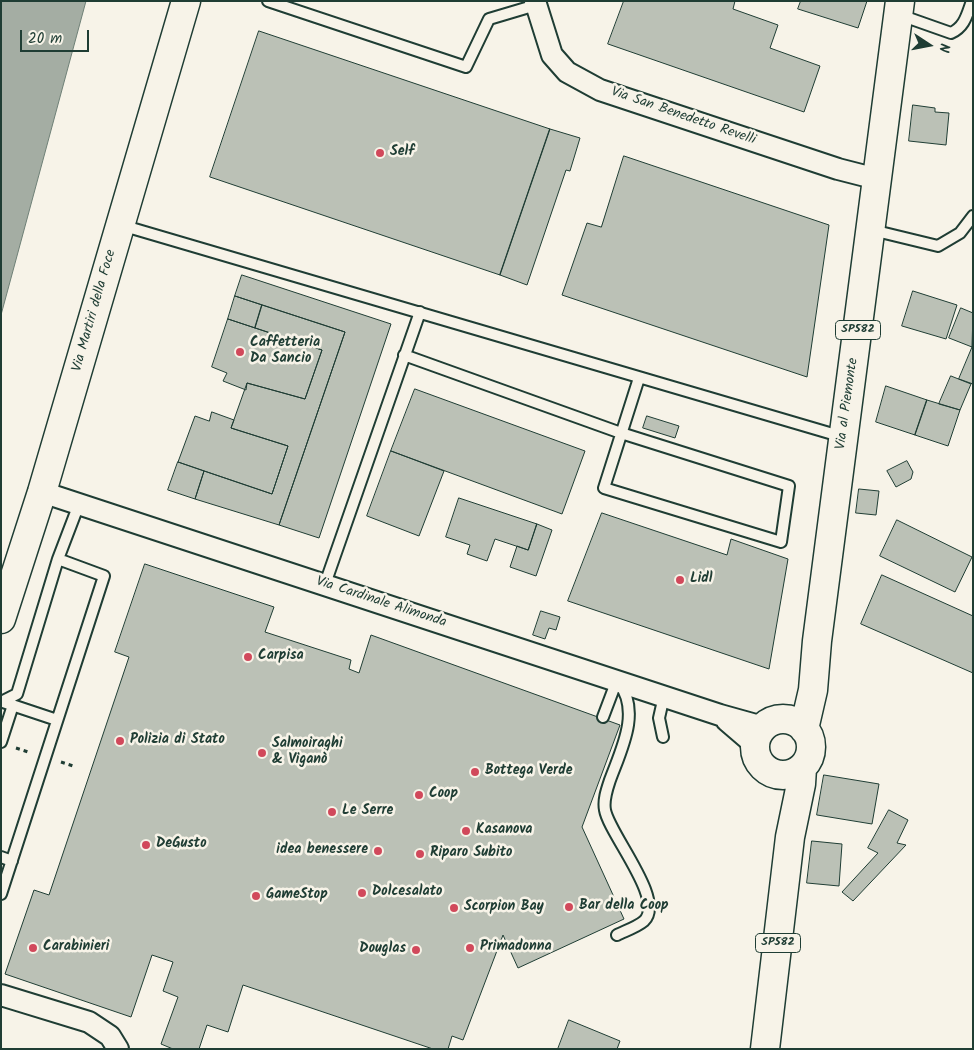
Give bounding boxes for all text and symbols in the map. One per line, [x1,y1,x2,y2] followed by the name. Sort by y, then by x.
[22,20,91,52] scale bar
[904,20,954,70] north arrow
[28,27,62,51] text: 20 m
[932,41,955,54] text: N
[608,84,758,150] street label: Via San Benedetto Revelli
[390,145,414,161] place label: Self
[374,147,386,159] marker: Self
[70,248,120,374] street label: Via Martiri della Foce
[836,320,880,340] road number: SP582
[250,336,320,368] place label: Caffetteria Da Sancio
[234,346,246,358] marker: Caffetteria Da Sancio
[833,357,863,451] street label: Via al Piemonte
[690,572,713,588] place label: Lidl
[314,574,448,632] street label: Via Cardinale Alimonda
[674,574,686,586] marker: Lidl
[258,649,304,665] place label: Carpisa
[242,651,254,663] marker: Carpisa
[130,733,225,749] place label: Polizia di Stato
[114,735,126,747] marker: Polizia di Stato
[272,737,343,770] place label: Salmoiraghi & Viganò
[256,747,268,759] marker: Salmoiraghi & Viganò
[485,764,573,780] place label: Bottega Verde
[469,766,481,778] marker: Bottega Verde
[429,787,458,803] place label: Coop
[413,789,425,801] marker: Coop
[342,804,393,820] place label: Le Serre
[326,806,338,818] marker: Le Serre
[476,823,532,839] place label: Kasanova
[460,825,472,837] marker: Kasanova
[156,837,207,853] place label: DeGusto
[140,839,152,851] marker: DeGusto
[276,843,368,859] place label: idea benessere
[372,845,384,857] marker: idea benessere
[430,846,512,862] place label: Riparo Subito
[414,848,426,860] marker: Riparo Subito
[372,885,442,901] place label: Dolcesalato
[356,887,368,899] marker: Dolcesalato
[266,888,328,904] place label: GameStop
[250,890,262,902] marker: GameStop
[579,899,669,915] place label: Bar della Coop
[464,900,544,916] place label: Scorpion Bay
[563,901,575,913] marker: Bar della Coop
[448,902,460,914] marker: Scorpion Bay
[756,934,800,952] road number: SP582
[43,940,109,956] place label: Carabinieri
[480,940,552,956] place label: Primadonna
[27,942,39,954] marker: Carabinieri
[359,942,406,958] place label: Douglas
[464,942,476,954] marker: Primadonna
[410,944,422,956] marker: Douglas

